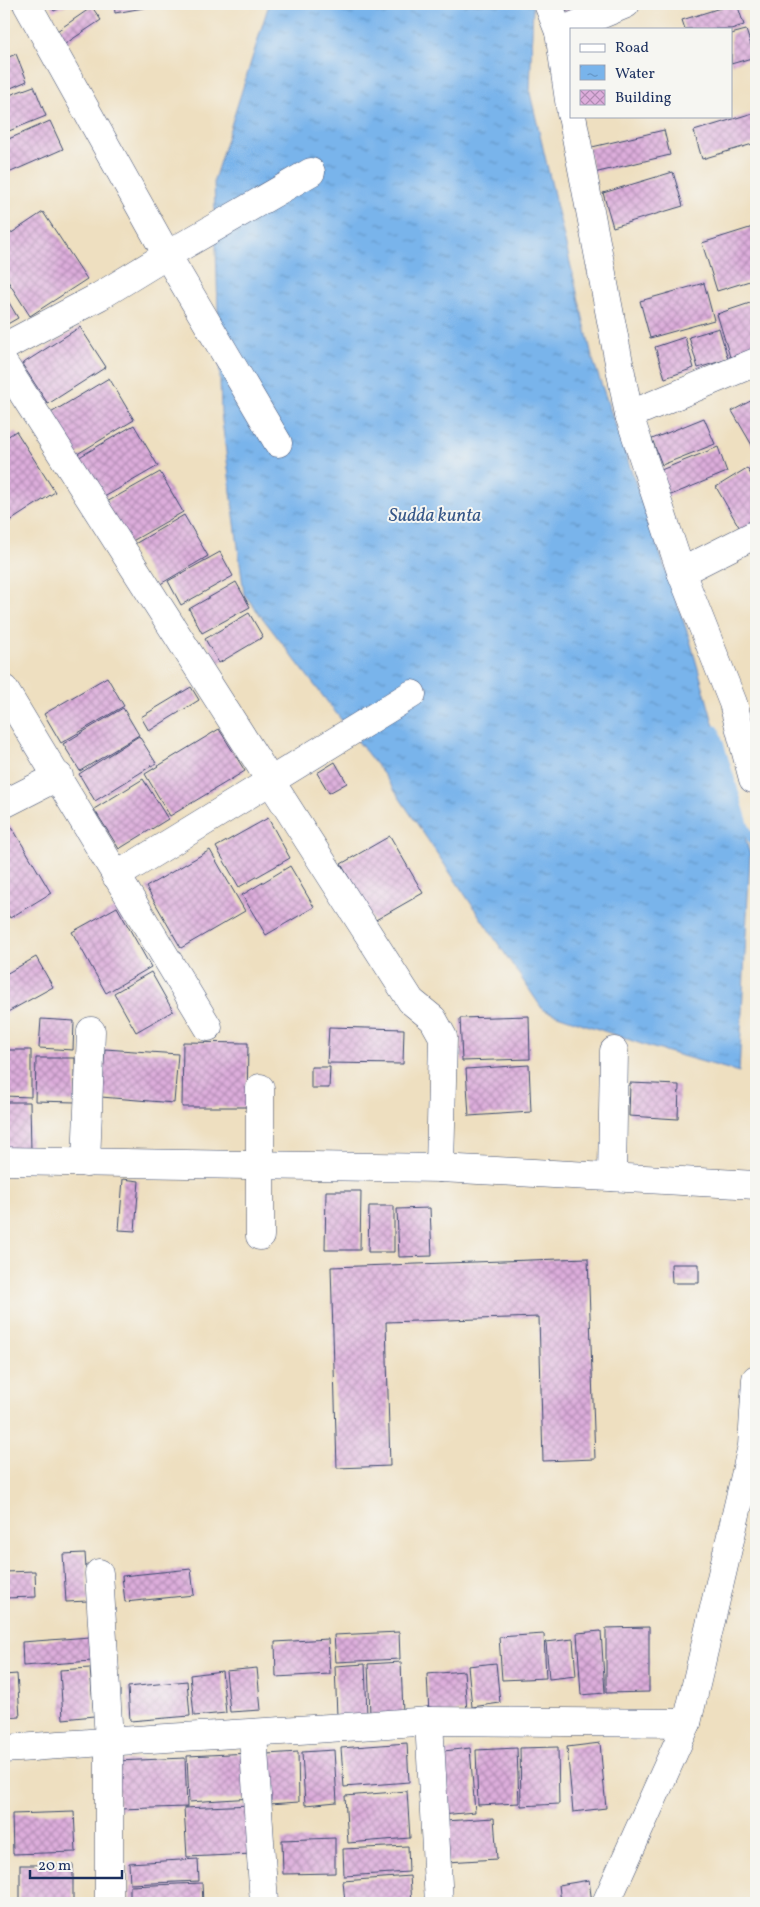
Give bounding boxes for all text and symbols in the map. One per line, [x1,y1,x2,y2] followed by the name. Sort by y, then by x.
[570,28,732,118] legend
[615,38,649,59] text: Road
[615,64,655,85] text: Water
[615,88,672,109] text: Building
[389,503,481,529] water label: Sudda kunta
[30,1847,122,1879] scale bar
[38,1856,71,1877] text: 20 m

